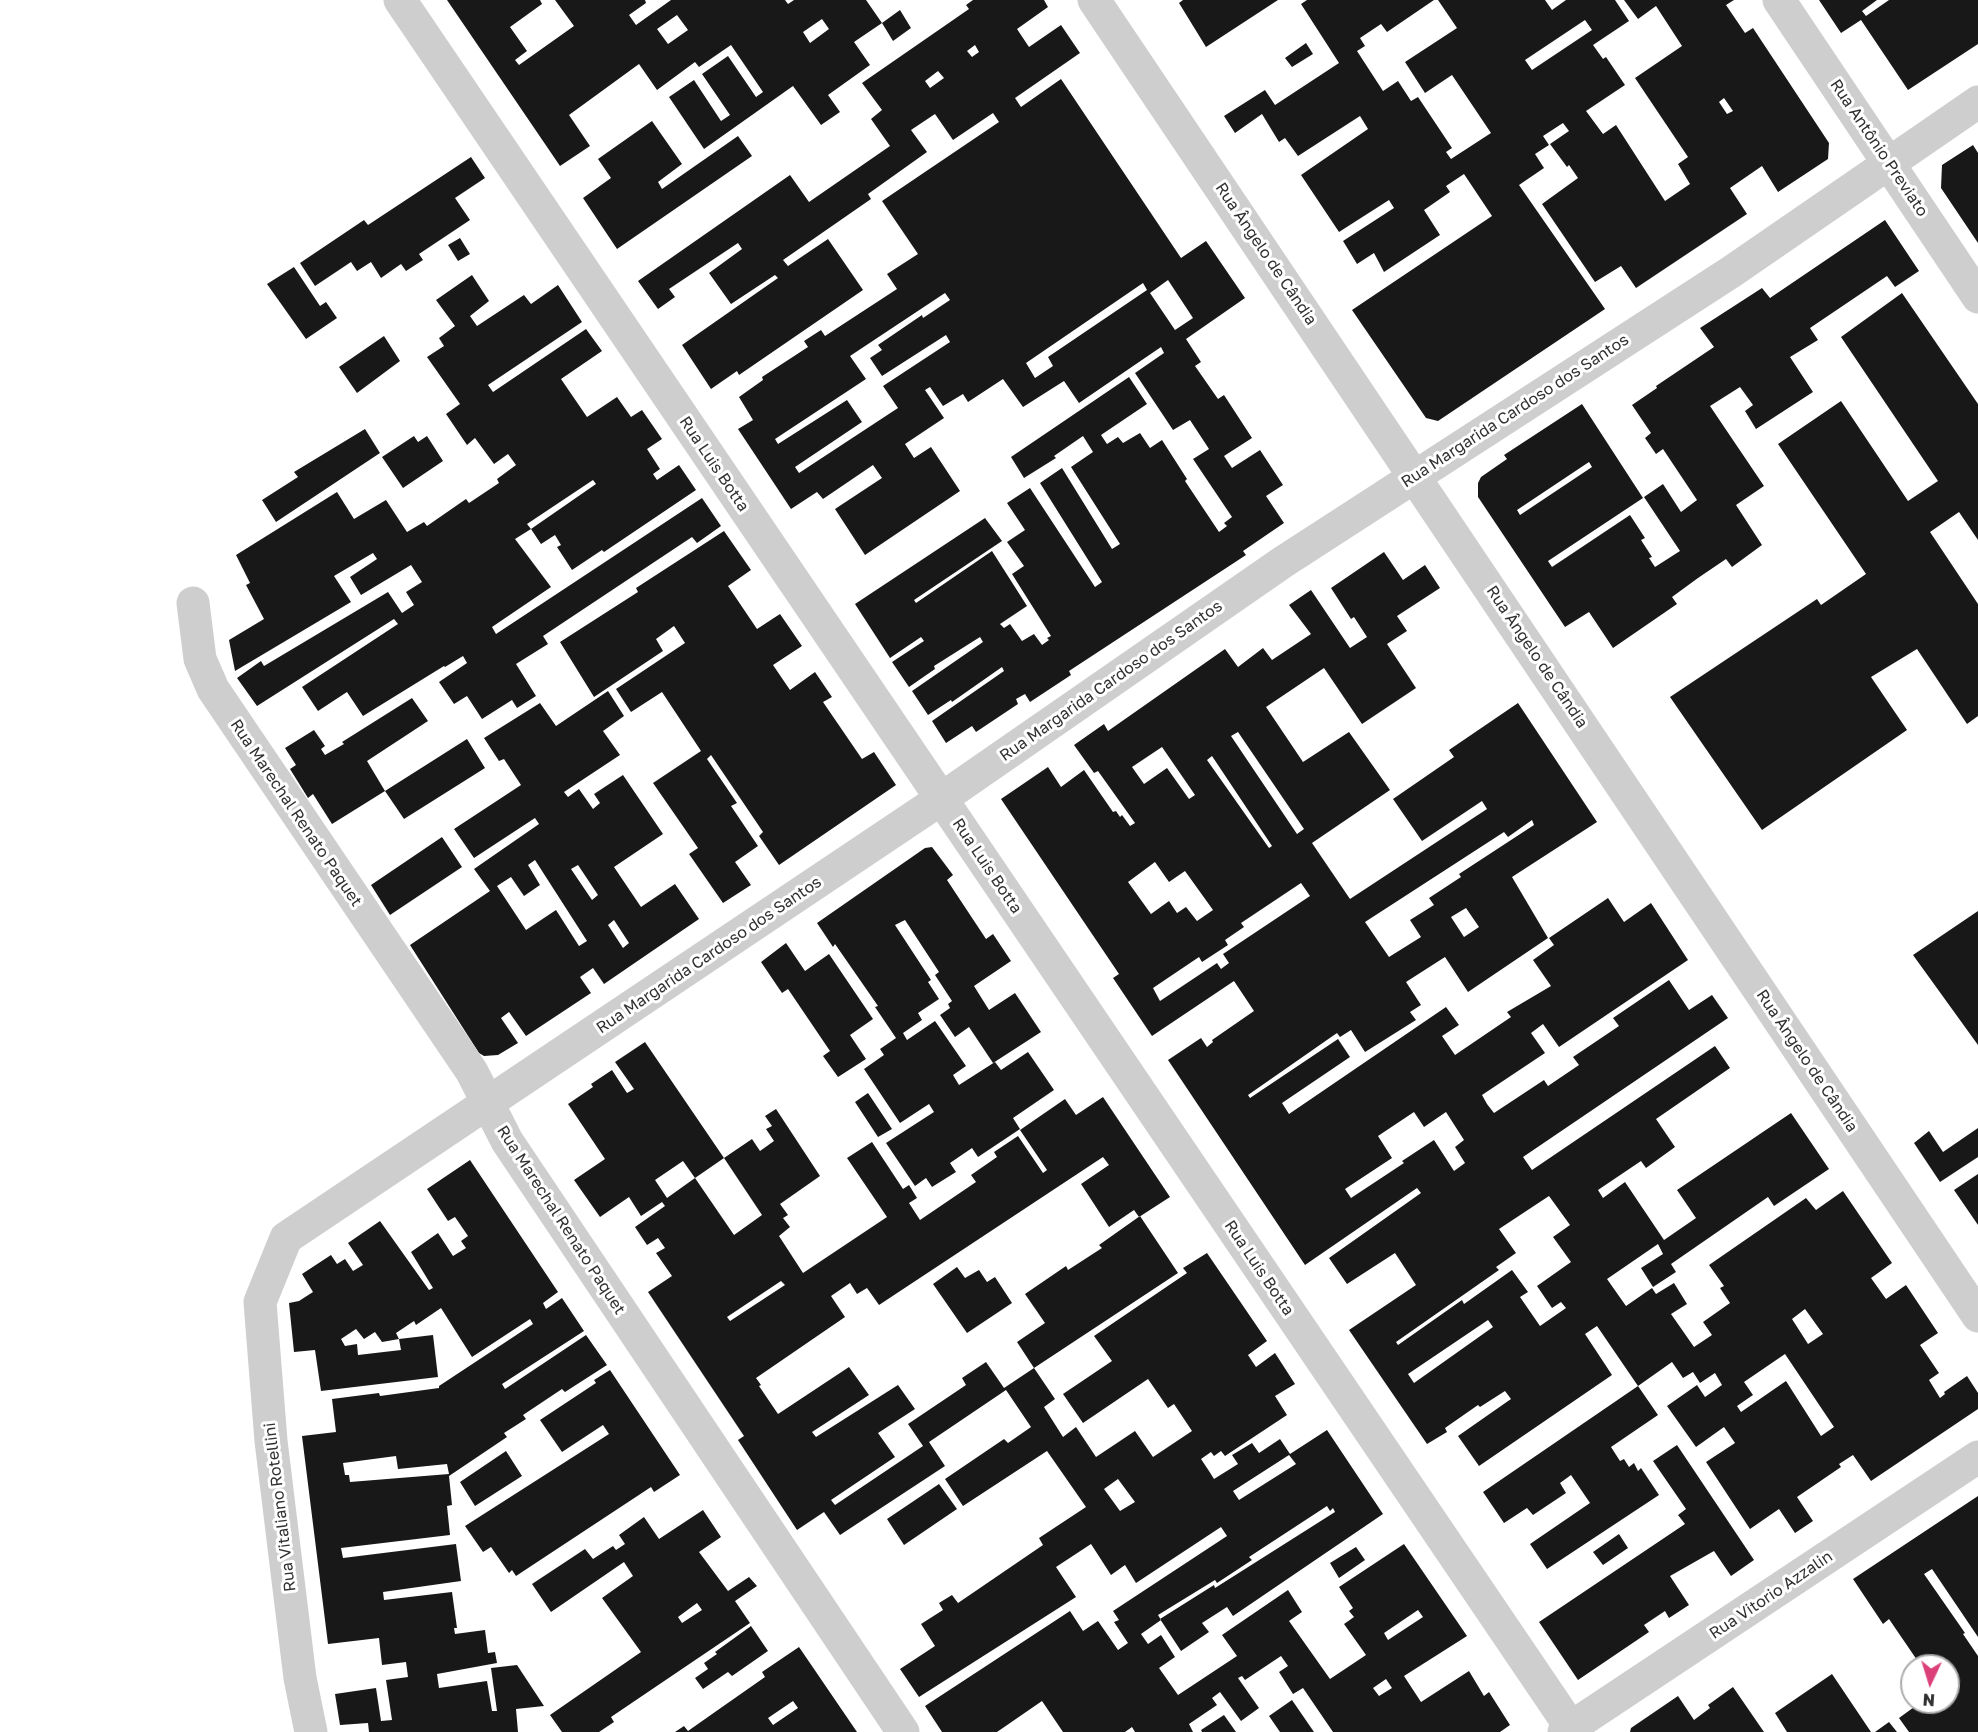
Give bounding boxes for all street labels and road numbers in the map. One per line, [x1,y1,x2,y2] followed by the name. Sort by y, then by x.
[1826,76,1932,220] street label: Rua Antônio Previato
[1211,179,1321,329] street label: Rua Ângelo de Cândia
[1398,330,1632,492] street label: Rua Margarida Cardoso dos Santos
[675,413,753,515] street label: Rua Luis Botta
[1482,582,1592,732] street label: Rua Ângelo de Cândia
[996,596,1226,766] street label: Rua Margarida Cardoso dos Santos
[226,716,366,910] street label: Rua Marechal Renato Paquet
[948,815,1026,917] street label: Rua Luis Botta
[593,872,825,1038] street label: Rua Margarida Cardoso dos Santos
[1752,986,1862,1136] street label: Rua Ângelo de Cândia
[493,1122,629,1318] street label: Rua Marechal Renato Paquet
[1220,1217,1298,1319] street label: Rua Luis Botta
[260,1421,300,1593] street label: Rua Vitaliano Rotellini
[1706,1547,1836,1643] street label: Rua Vitorio Azzalin

